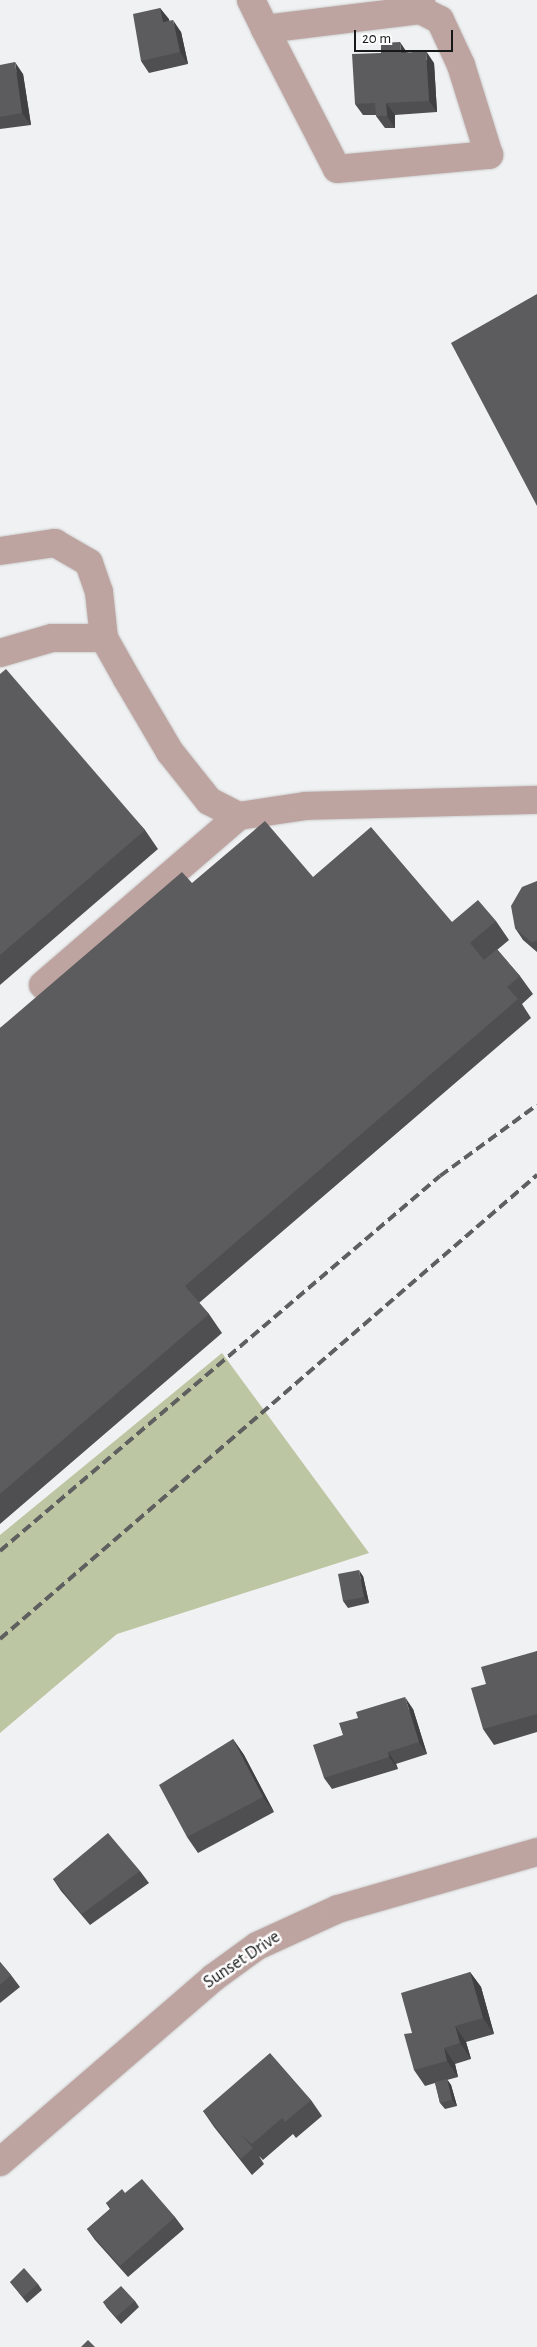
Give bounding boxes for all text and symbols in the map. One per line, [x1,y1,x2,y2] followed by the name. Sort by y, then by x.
[357,20,456,52] scale bar
[362,31,391,46] text: 20 m
[200,1926,284,1994] street label: Sunset Drive

